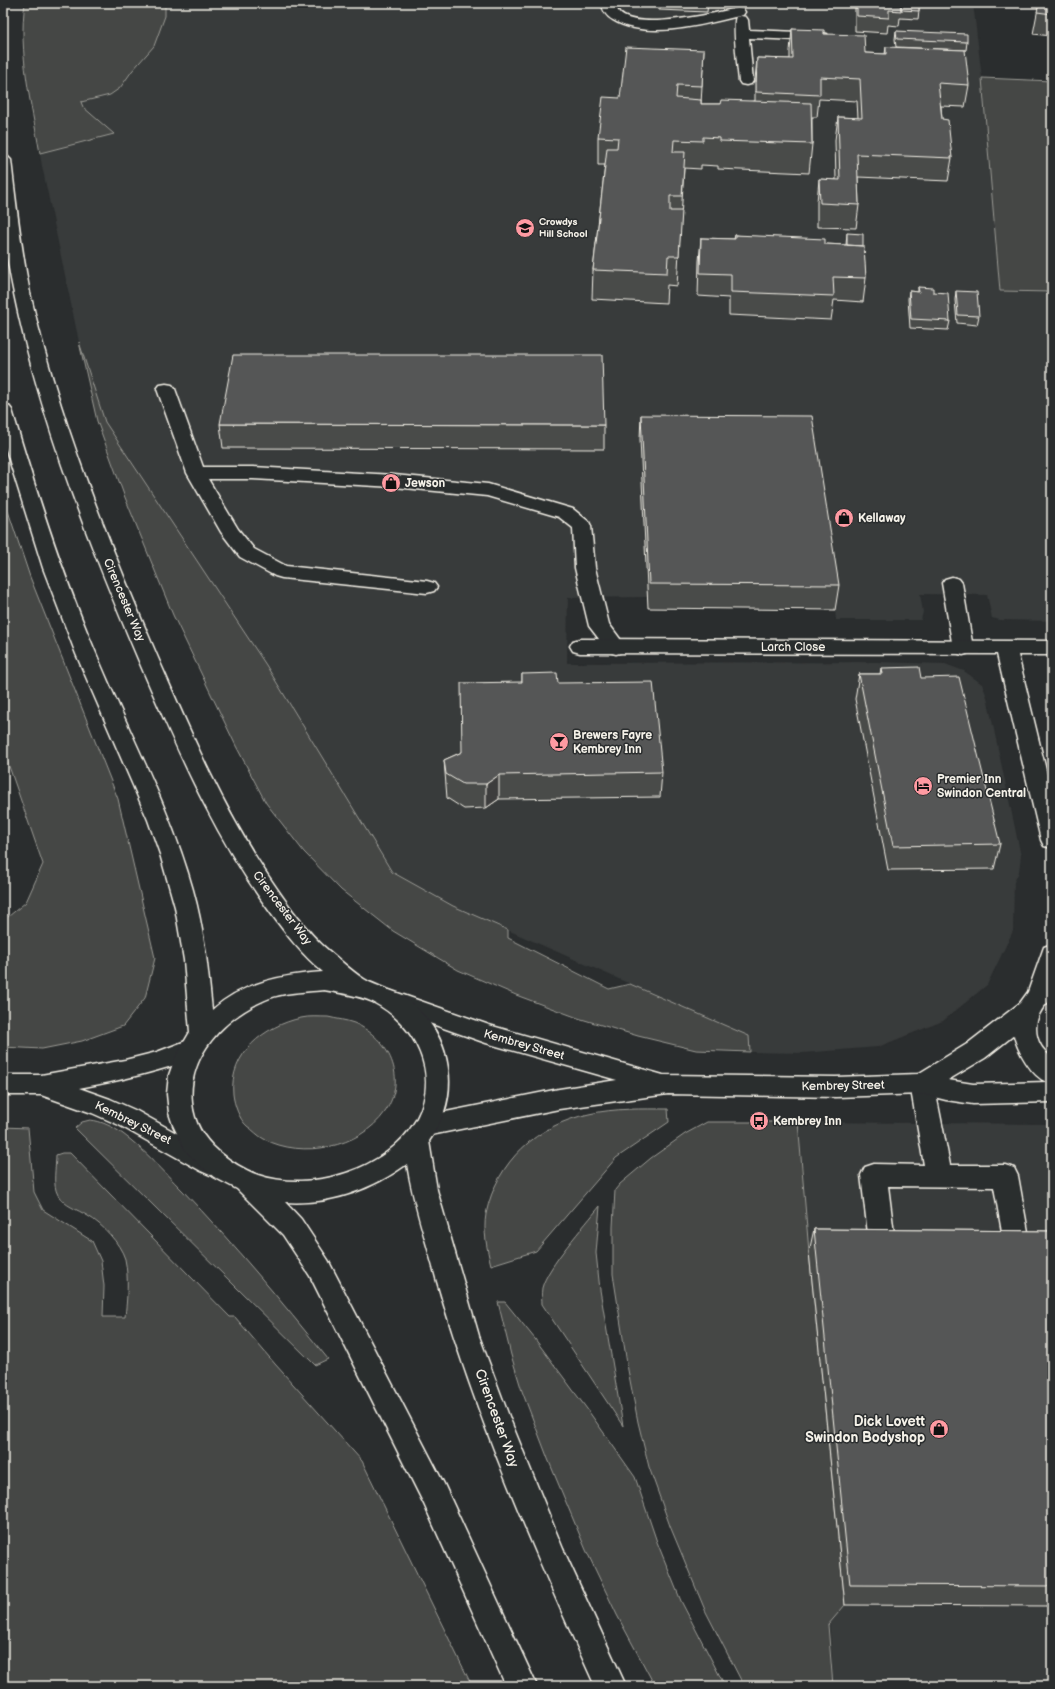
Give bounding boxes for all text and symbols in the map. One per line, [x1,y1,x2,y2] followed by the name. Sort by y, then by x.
[539,216,587,240] place label: Crowdys Hill School
[514,217,536,239] school or university icon: Crowdys Hill School
[380,472,402,494] shop icon: Jewson
[405,476,445,491] place label: Jewson
[833,507,855,529] shop icon: Kellaway
[858,511,906,526] place label: Kellaway
[100,556,148,644] street label: Cirencester Way
[761,640,825,655] street label: Larch Close
[573,728,652,757] place label: Brewers Fayre Kembrey Inn
[548,731,570,753] bar icon: Brewers Fayre Kembrey Inn
[937,772,1026,801] place label: Premier Inn Swindon Central
[912,775,934,797] hotel icon: Premier Inn Swindon Central
[249,868,315,948] street label: Cirencester Way
[482,1026,566,1064] street label: Kembrey Street
[801,1078,885,1094] street label: Kembrey Street
[92,1098,174,1148] street label: Kembrey Street
[748,1110,770,1132] bus stop icon: Kembrey Inn
[773,1114,842,1129] place label: Kembrey Inn
[471,1366,523,1470] street label: Cirencester Way
[805,1413,925,1446] place label: Dick Lovett Swindon Bodyshop
[928,1418,950,1440] shop icon: Dick Lovett Swindon Bodyshop

